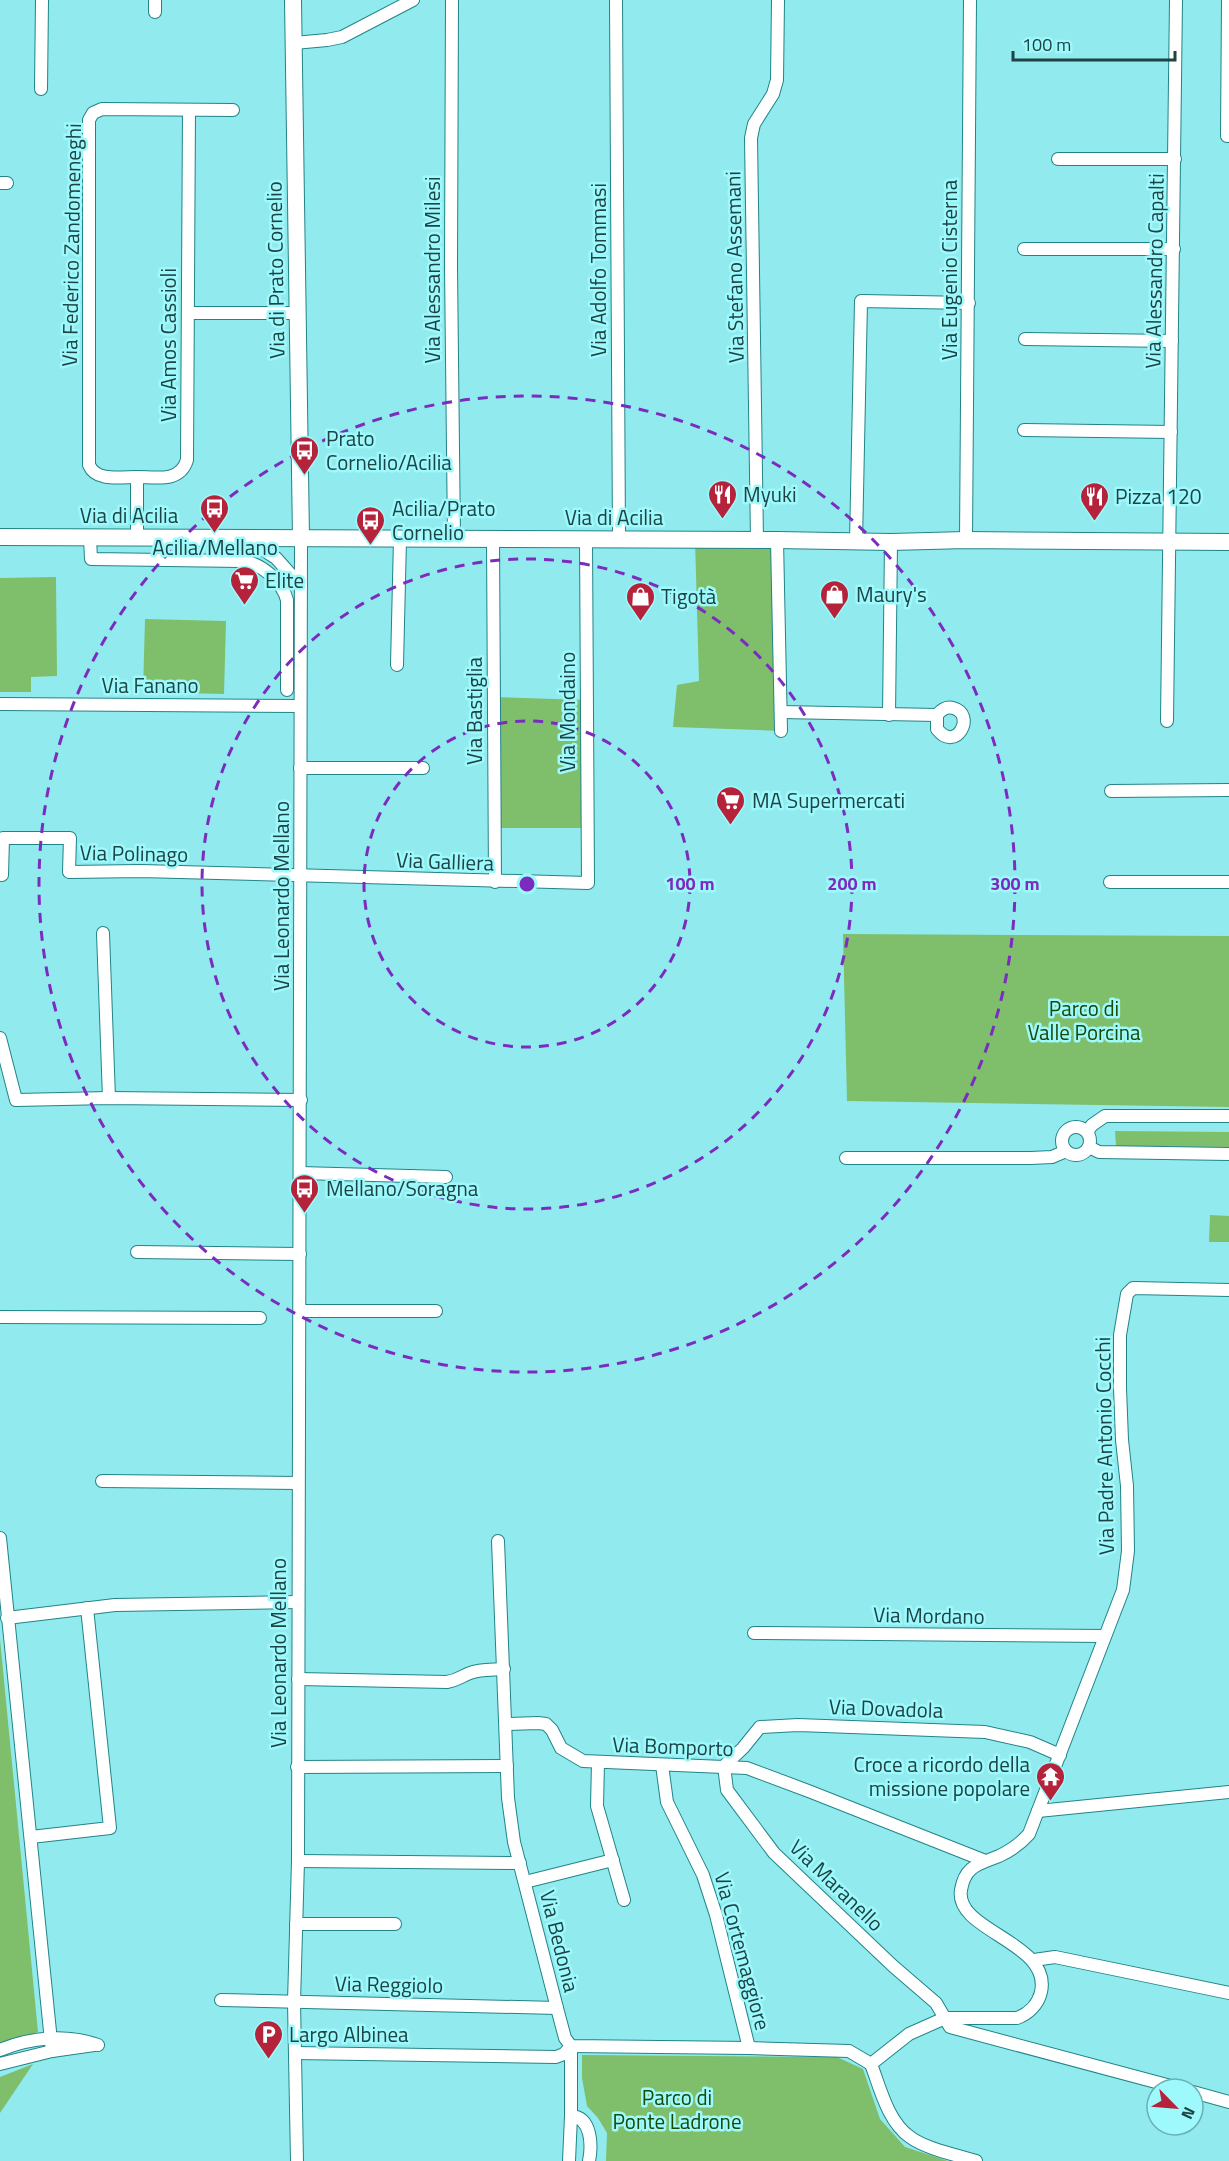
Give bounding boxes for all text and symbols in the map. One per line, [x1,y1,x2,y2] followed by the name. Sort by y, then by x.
[1013,24,1175,62] scale bar
[1022,31,1071,58] text: 100 m
[53,123,89,367] street label: Via Federico Zandomeneghi
[716,171,752,363] street label: Via Stefano Assemani
[1136,173,1172,369] street label: Via Alessandro Capalti
[416,176,448,364] street label: Via Alessandro Milesi
[933,179,965,360] street label: Via Eugenio Cisterna
[257,181,293,359] street label: Via di Prato Cornelio
[582,183,614,357] street label: Via Adolfo Tommasi
[152,268,184,422] street label: Via Amos Cassioli
[326,422,452,478] place label: Prato Cornelio/Acilia
[289,434,321,476] bus stop icon: Prato Cornelio/Acilia
[706,478,738,520] restaurant icon: Myuki
[743,478,797,510] place label: Myuki
[1078,480,1110,522] restaurant icon: Pizza 120
[1115,480,1202,512] place label: Pizza 120
[199,492,231,534] bus stop icon: Acilia/Mellano
[392,492,495,548] place label: Acilia/Prato Cornelio
[80,499,179,531] street label: Via di Acilia
[565,501,664,533] street label: Via di Acilia
[355,504,387,546] bus stop icon: Acilia/Prato Cornelio
[152,531,278,563] place label: Acilia/Mellano
[228,564,260,606] supermarket icon: Elite
[265,564,304,596] place label: Elite
[819,578,851,620] shop icon: Maury's
[856,578,927,610] place label: Maury's
[624,580,656,622] shop icon: Tigotà
[661,580,717,612] place label: Tigotà
[551,652,583,772] street label: Via Mondaino
[458,657,490,765] street label: Via Bastiglia
[102,669,199,701] street label: Via Fanano
[715,784,747,826] supermarket icon: MA Supermercati
[752,784,905,816] place label: MA Supermercati
[265,801,297,991] street label: Via Leonardo Mellano
[79,836,189,870] street label: Via Polinago
[395,843,495,879] street label: Via Galliera
[665,870,715,897] text: 100 m
[827,870,877,897] text: 200 m
[990,870,1040,897] text: 300 m
[517,874,537,894] centre of rings
[1027,992,1141,1048] park label: Parco di Valle Porcina
[289,1172,321,1214] bus stop icon: Mellano/Soragna
[326,1172,479,1204] place label: Mellano/Soragna
[1086,1337,1122,1555] street label: Via Padre Antonio Cocchi
[262,1558,294,1748] street label: Via Leonardo Mellano
[873,1598,985,1632] street label: Via Mordano
[828,1690,944,1726] street label: Via Dovadola
[612,1728,734,1764] street label: Via Bomporto
[853,1748,1030,1804] place label: Croce a ricordo della missione popolare
[1035,1760,1067,1802] temple icon: Croce a ricordo della missione popolare
[783,1832,891,1938] street label: Via Maranello
[707,1868,779,2034] street label: Via Cortemaggiore
[532,1887,588,1996] street label: Via Bedonia
[334,1967,444,2001] street label: Via Reggiolo
[252,2018,284,2060] parking icon: Largo Albinea
[289,2018,409,2050] place label: Largo Albinea
[1145,2077,1205,2137] north arrow
[613,2081,741,2137] park label: Parco di Ponte Ladrone
[1175,2103,1202,2123] text: N

